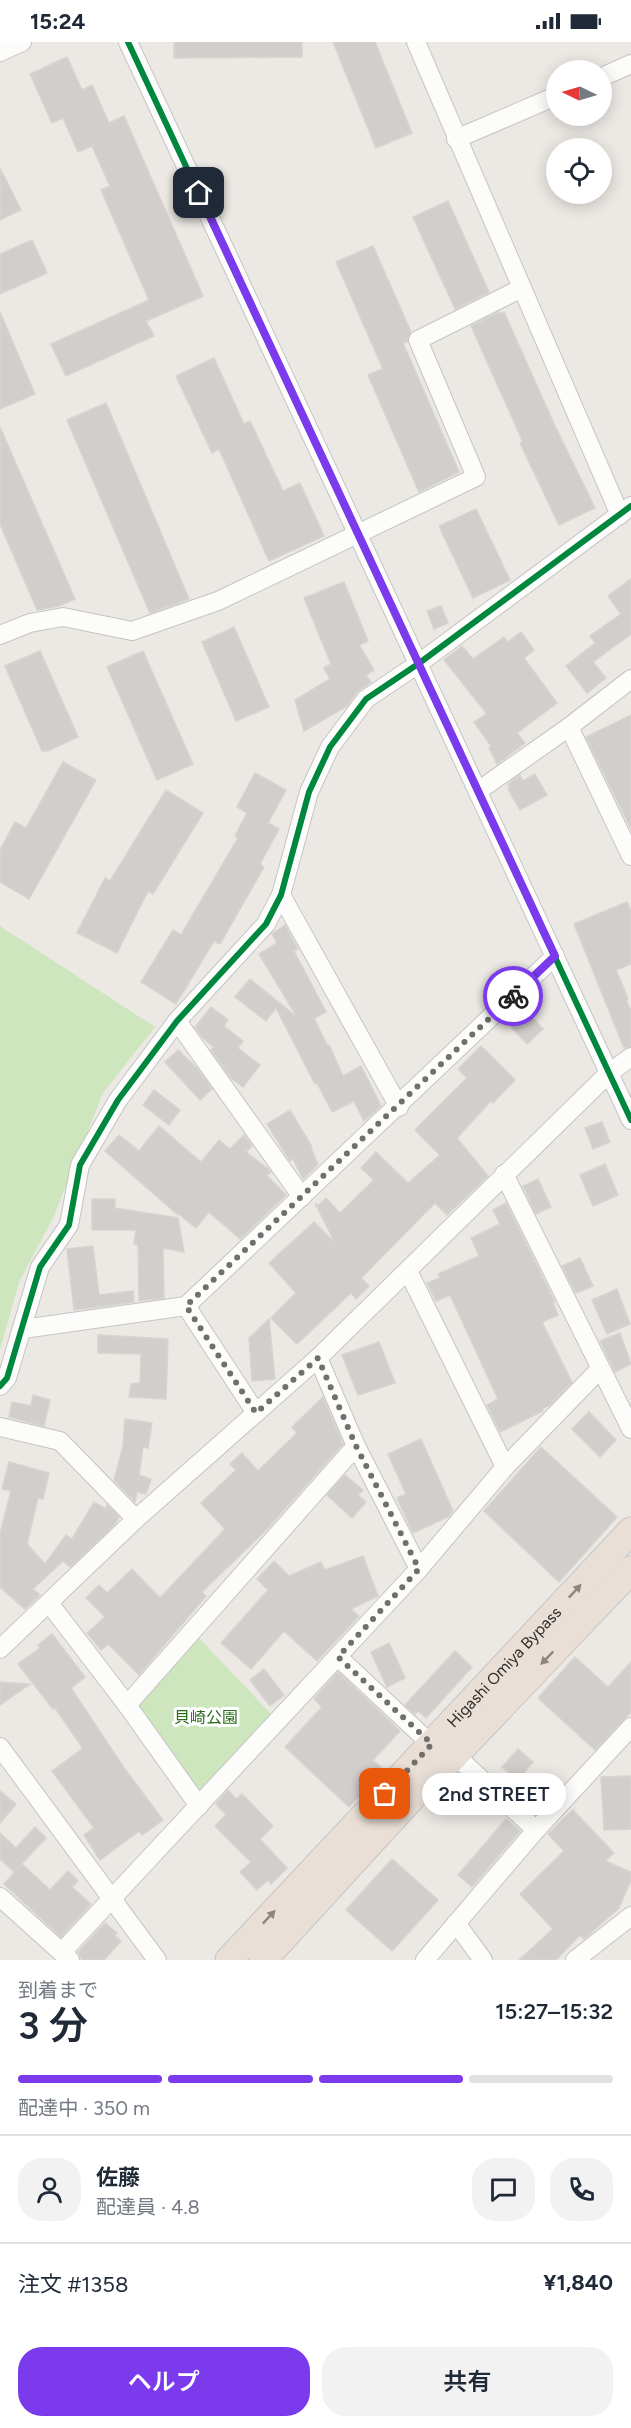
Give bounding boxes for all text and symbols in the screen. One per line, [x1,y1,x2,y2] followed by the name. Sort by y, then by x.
[30,8,85,35] text: 15:24
[546,60,612,126] north arrow
[546,60,612,204] map controls
[546,138,612,204] button: locate
[173,167,224,218] pin
[182,176,215,209] icon: home
[483,966,543,1026] courier
[497,980,530,1013] icon: bike
[568,1584,582,1599] one-way arrow
[443,1603,565,1731] street label: Higashi Omiya Bypass
[541,1651,555,1665] one-way arrow
[174,1708,238,1727] park label: 貝崎公園
[359,1768,410,1819] pin
[421,1773,565,1815] callout: 2nd STREET
[368,1777,401,1810] icon: bag
[439,1782,549,1806] text: 2nd STREET
[262,1910,276,1925] one-way arrow
[18,1978,98,2002] text: 到着まで
[495,1998,613,2025] text: 15:27–15:32
[18,2002,88,2049] text: 3 分
[18,2096,150,2120] text: 配達中 · 350 m
[18,2158,81,2221] button: person
[472,2158,535,2221] button: chat
[550,2158,613,2221] button: phone
[96,2164,140,2191] text: 佐藤
[96,2195,200,2219] text: 配達員 · 4.8
[543,2269,613,2296] text: ¥1,840
[18,2271,128,2298] text: 注文 #1358
[18,2347,310,2416] button: ヘルプ
[322,2347,613,2416] button: 共有

